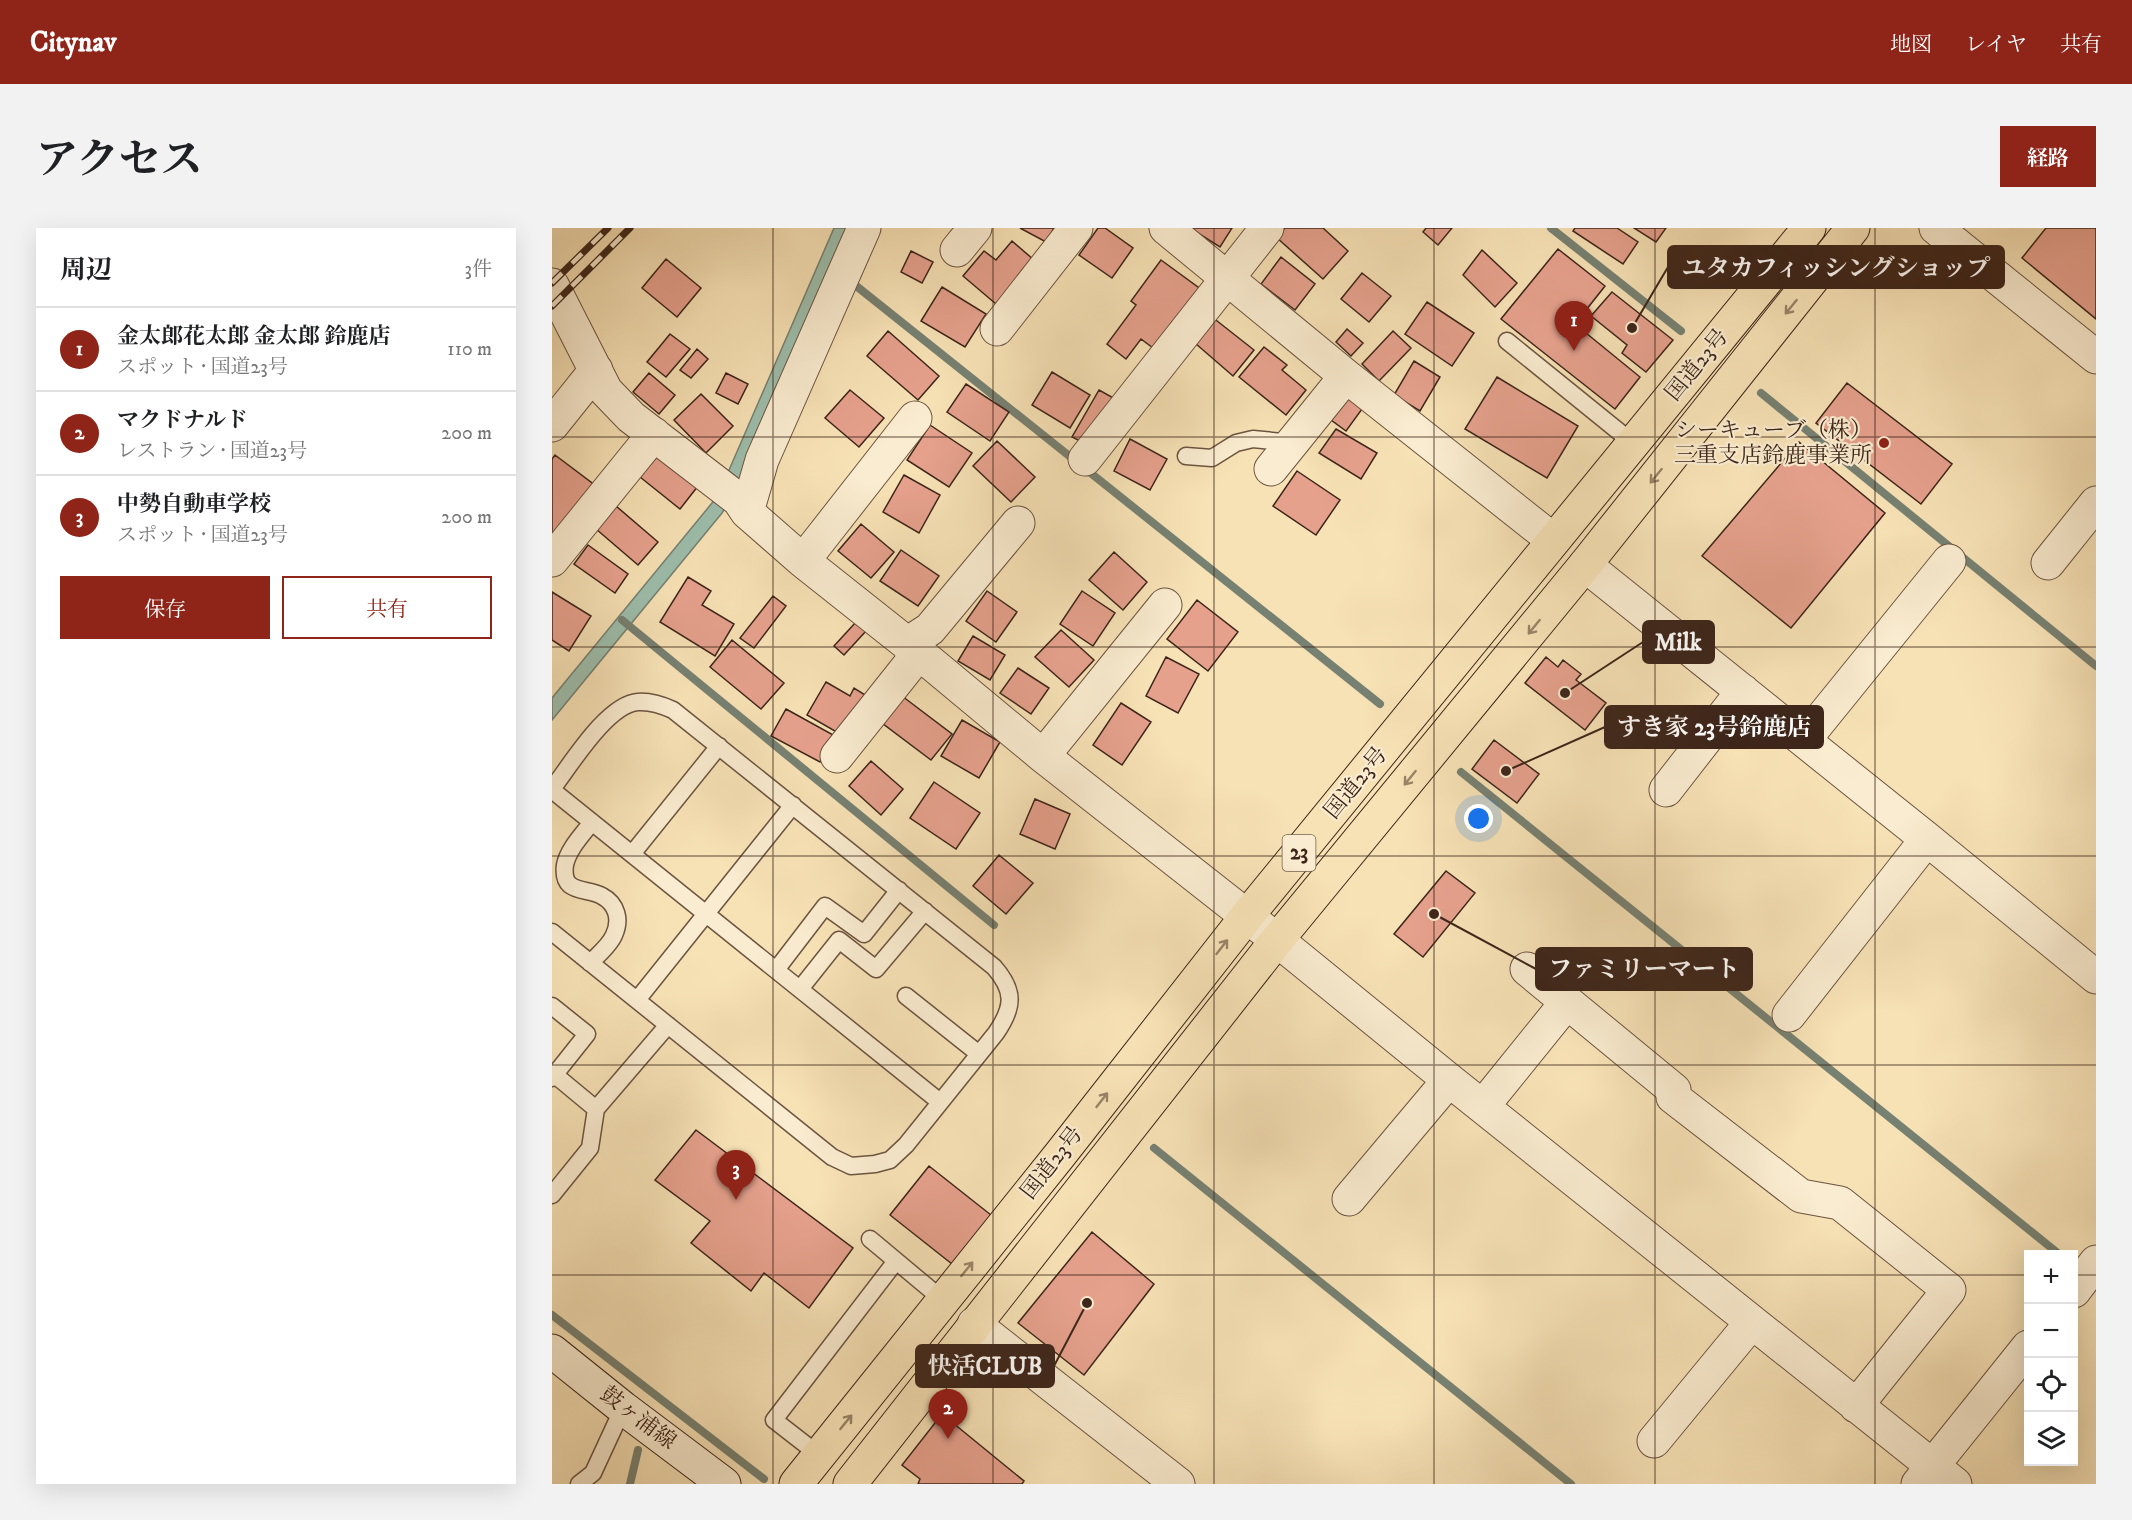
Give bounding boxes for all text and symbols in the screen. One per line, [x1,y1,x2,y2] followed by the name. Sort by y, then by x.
[30,25,117,60] text: Citynav
[1890,32,1932,58] text: 地図
[1965,32,2027,58] text: レイヤ
[2060,32,2102,58] text: 共有
[2000,126,2096,187] button: 経路
[36,135,203,187] text: アクセス
[1668,246,2004,288] callout: ユタカフィッシングショップ
[60,254,112,287] text: 周辺
[1682,254,1991,284] text: ユタカフィッシングショップ
[465,257,492,282] text: 3件
[1784,298,1797,314] one-way arrow
[1554,302,1594,351] pin: 1
[117,323,390,350] text: 金太郎花太郎 金太郎 鈴鹿店
[1660,323,1734,407] street label: 国道23号
[76,337,83,362] text: 1
[447,337,492,362] text: 110 m
[117,355,288,380] text: スポット · 国道23号
[117,407,248,434] text: マクドナルド
[1674,417,1872,469] place label: シーキューブ（株） 三重支店鈴鹿事業所
[75,421,84,446] text: 2
[441,421,492,446] text: 200 m
[1877,436,1891,450] marker: シーキューブ（株） 三重支店鈴鹿事業所
[117,439,307,464] text: レストラン · 国道23号
[1650,467,1663,483] one-way arrow
[117,491,271,518] text: 中勢自動車学校
[76,505,83,530] text: 3
[441,505,492,530] text: 200 m
[117,523,288,548] text: スポット · 国道23号
[60,576,270,639] button: 保存
[282,576,492,639] button: 共有
[1527,619,1540,635] one-way arrow
[1643,621,1714,663] callout: Milk
[1654,628,1703,658] text: Milk
[1605,706,1823,748] callout: すき家 23号鈴鹿店
[1617,713,1811,743] text: すき家 23号鈴鹿店
[1319,741,1393,825] street label: 国道23号
[1403,770,1416,786] one-way arrow
[1464,804,1493,833] your location
[1282,835,1316,871] road number: 23
[1216,939,1229,955] one-way arrow
[1536,948,1752,990] callout: ファミリーマート
[1548,955,1740,985] text: ファミリーマート
[1095,1093,1108,1109] one-way arrow
[1015,1121,1089,1205] street label: 国道23号
[716,1150,756,1200] pin: 3
[2024,1250,2078,1466] map controls
[2024,1250,2078,1304] button: +
[961,1262,974,1278] one-way arrow
[2024,1304,2078,1358] button: −
[916,1345,1054,1387] callout: 快活CLUB
[928,1352,1042,1382] text: 快活CLUB
[2024,1358,2078,1412] button: locate
[595,1381,681,1455] street label: 鼓ヶ浦線
[928,1390,968,1439] pin: 2
[2024,1412,2078,1466] button: layers
[839,1414,852,1430] one-way arrow

